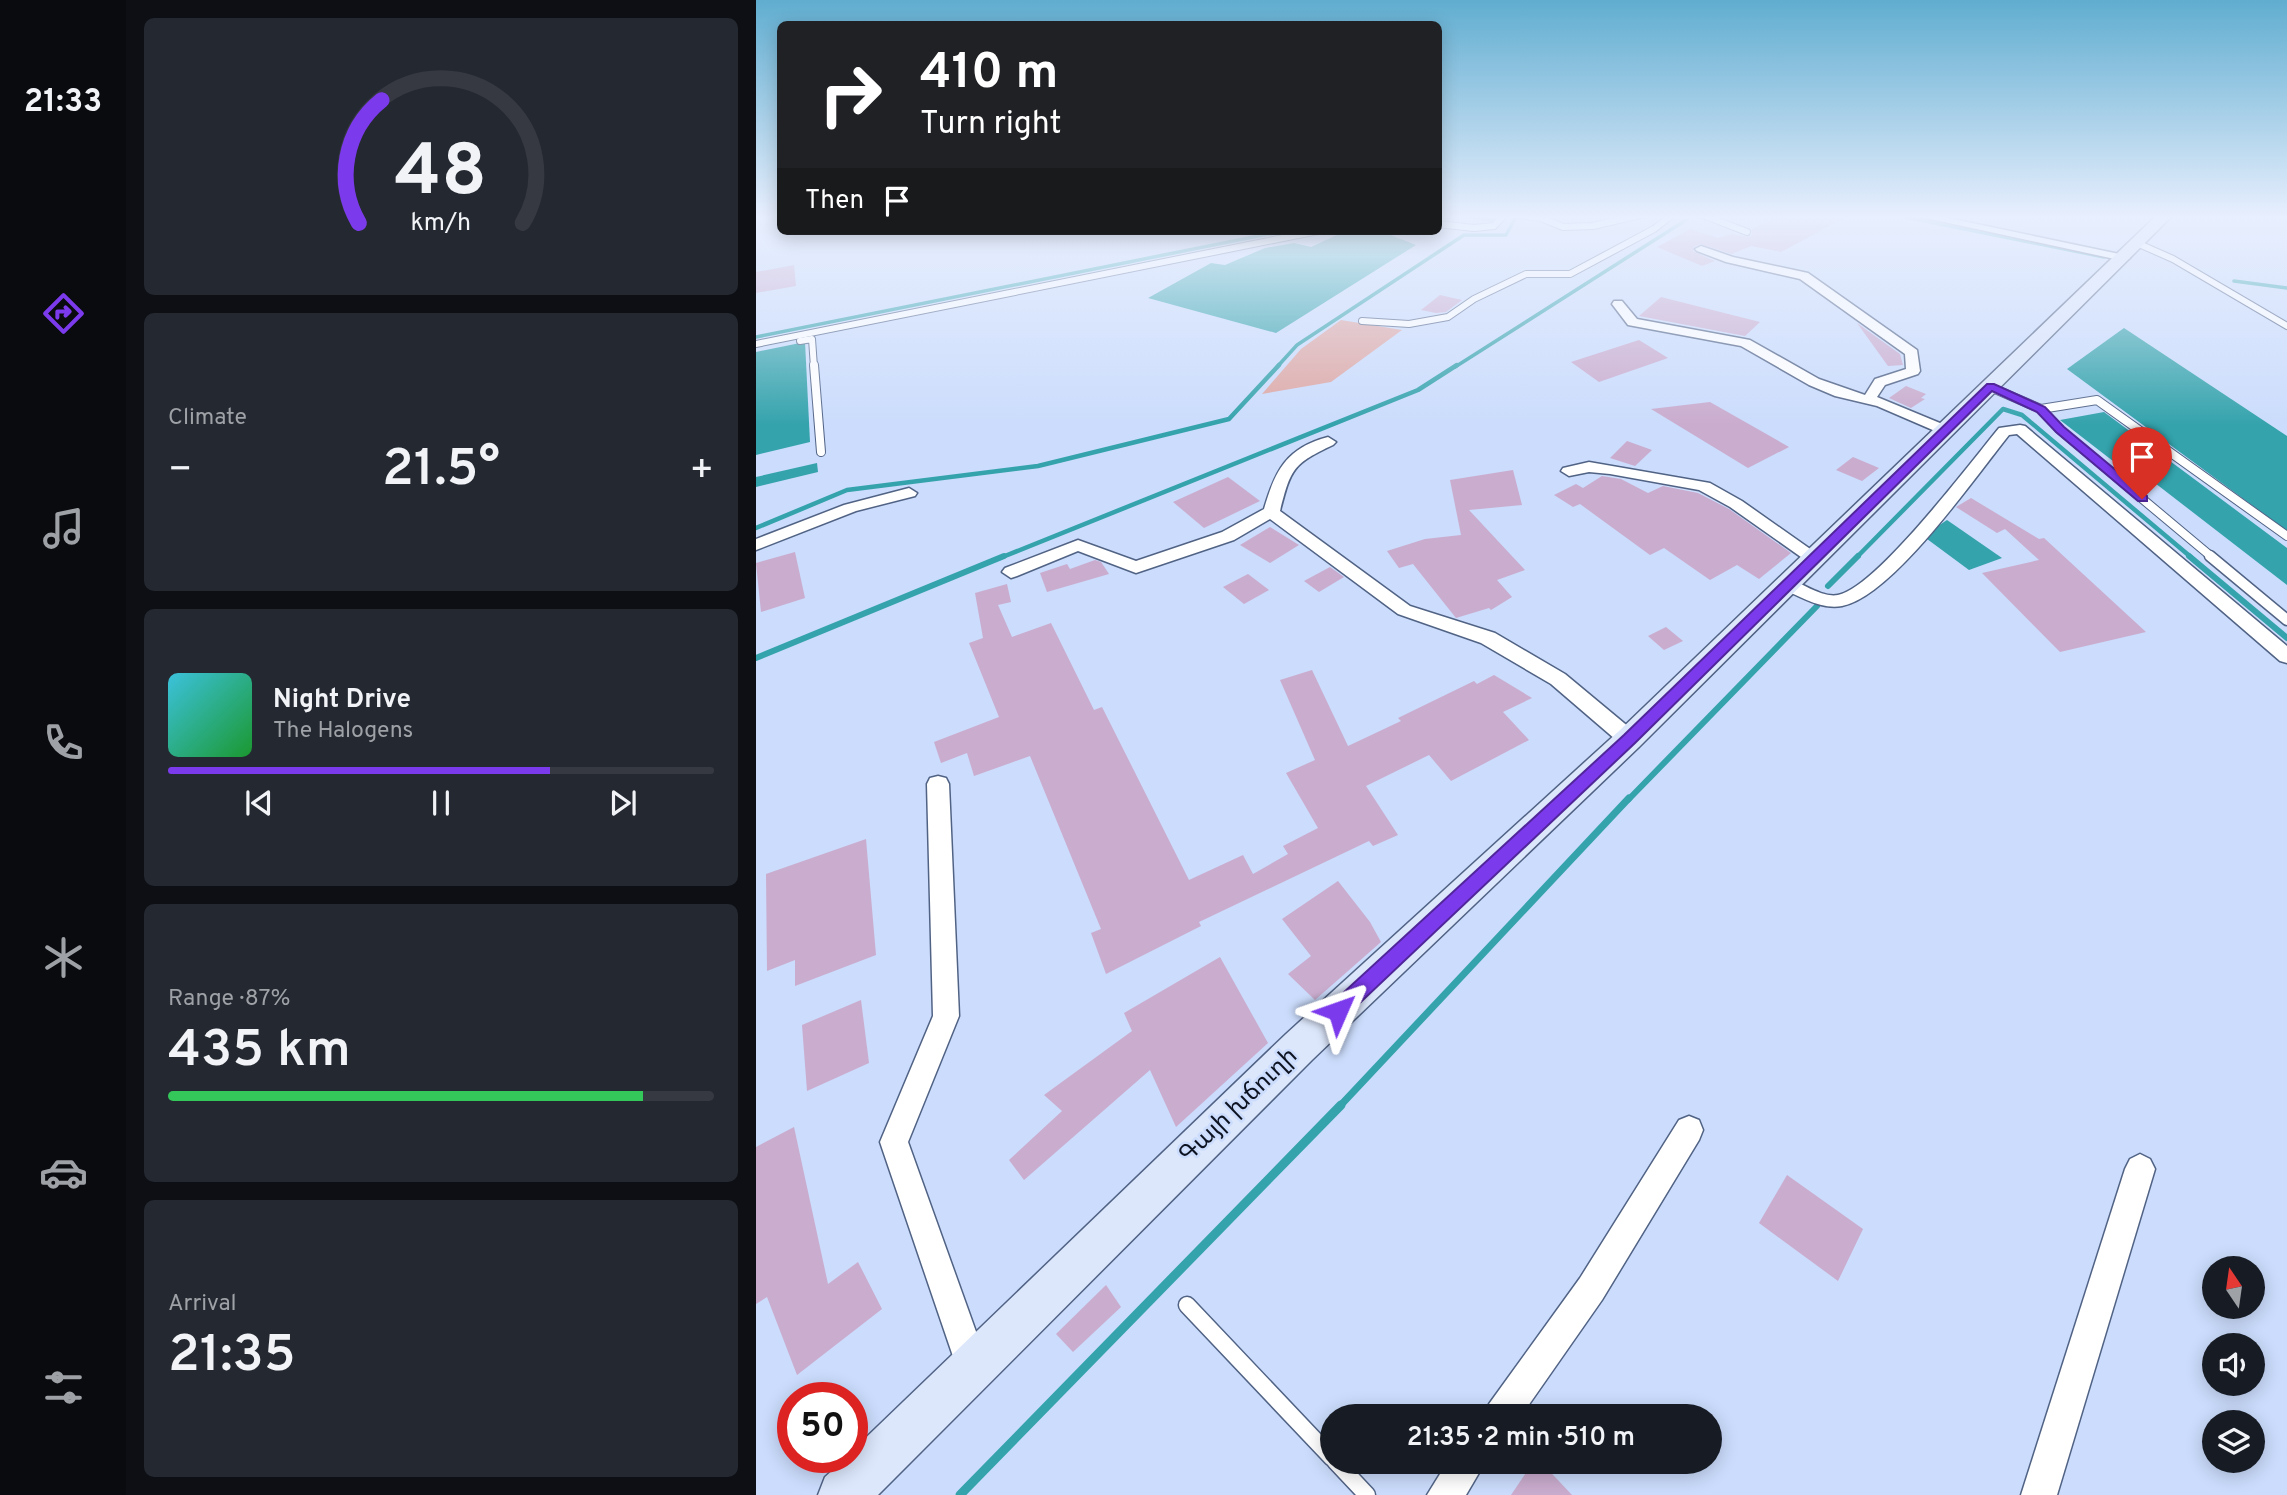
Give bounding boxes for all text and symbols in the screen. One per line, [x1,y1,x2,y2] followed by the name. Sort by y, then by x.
[920,44,1058,106] text: 410 m
[805,49,896,140] icon: right
[24,83,102,123] text: 21:33
[920,105,1062,145] text: Turn right
[395,129,487,221] text: 48
[878,182,916,220] icon: arrive
[805,185,864,218] text: Then
[411,208,471,240] text: km/h
[39,289,88,338] icon: directions
[168,404,247,433] text: Climate
[2112,427,2172,499] pin
[382,438,500,504] text: 21.5°
[2123,438,2161,476] icon: arrive
[168,447,193,496] text: −
[689,447,714,496] text: +
[39,504,88,553] icon: music
[273,684,411,717] text: Night Drive
[273,717,413,746] text: The Halogens
[39,718,88,767] icon: phone
[240,784,278,822] icon: previous
[422,784,460,822] icon: pause
[604,784,642,822] icon: next
[39,933,88,982] icon: climate
[1301,974,1375,1048] position arrow
[168,985,291,1014] text: Range · 87%
[168,1019,351,1085] text: 435 km
[1173,1042,1305,1170] street label: Գայի խճուղի
[39,1148,88,1197] icon: car
[2202,1256,2264,1320] north arrow
[2202,1256,2265,1473] map controls
[168,1290,237,1319] text: Arrival
[168,1324,296,1390] text: 21:35
[2202,1333,2265,1396] button: sound
[39,1363,88,1412] icon: filters
[777,1382,868,1473] speed limit sign: 50
[2202,1410,2265,1473] button: layers
[1407,1422,1635,1455] text: 21:35 · 2 min · 510 m

